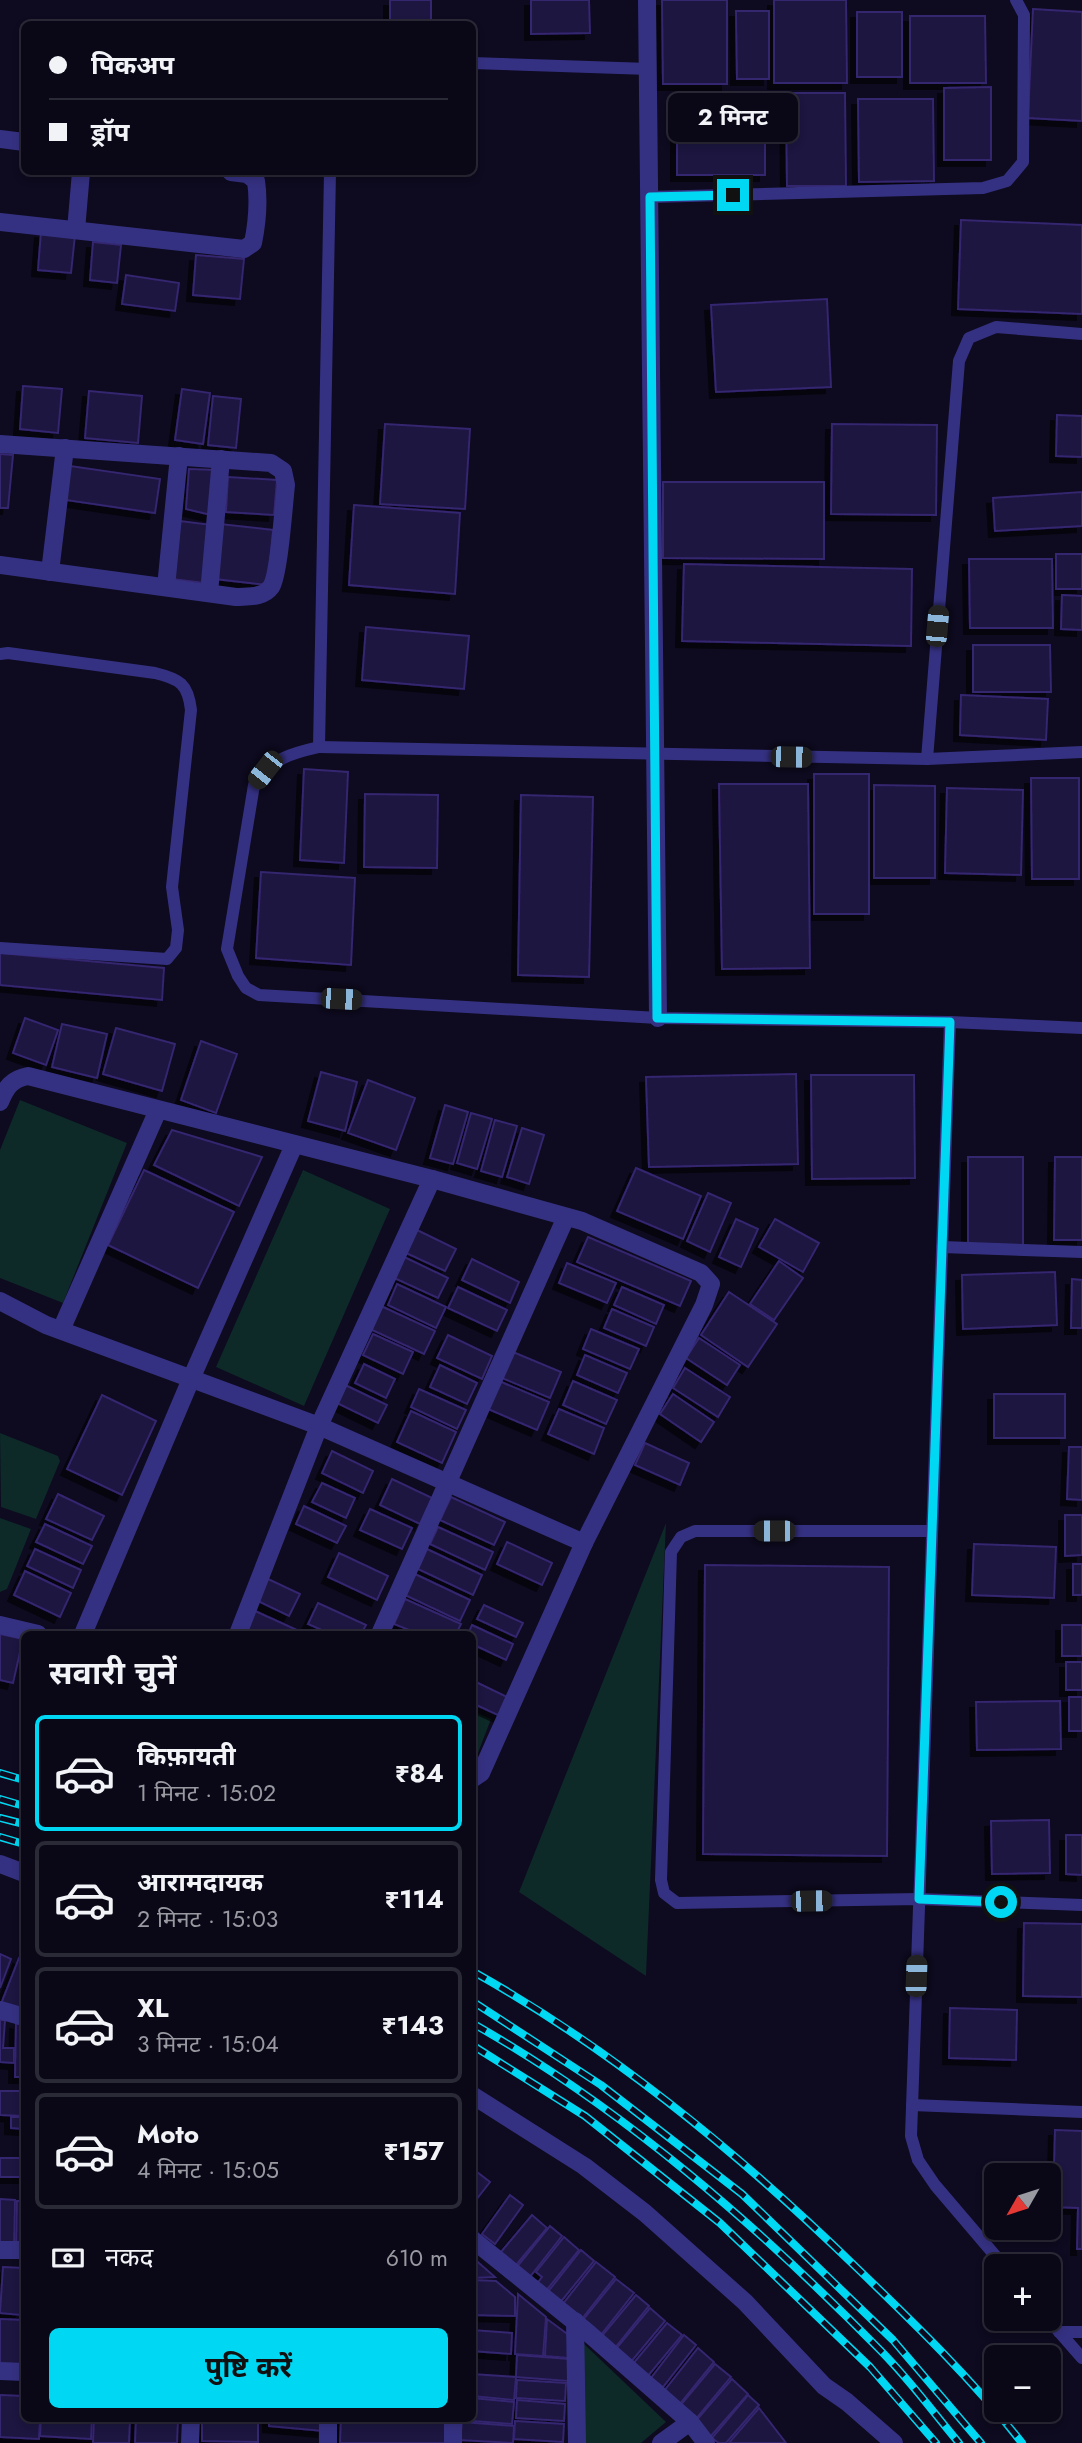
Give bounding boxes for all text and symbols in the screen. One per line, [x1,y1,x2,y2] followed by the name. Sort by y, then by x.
[91,46,174,84] text: पिकअप
[668,94,798,142] callout: 2 मिनट
[698,100,768,134] text: 2 मिनट
[91,113,129,151] text: ड्रॉप
[717,179,749,211] route end
[925,604,950,648] car
[770,746,813,768] car
[244,747,287,793] car
[320,987,363,1011] car
[754,1521,796,1542] car
[49,1650,176,1696] text: सवारी चुनें
[137,1737,236,1775] text: किफ़ायती
[53,1742,116,1805] icon: car
[395,1754,444,1792] text: ₹84
[137,1776,276,1810] text: 1 मिनट · 15:02
[137,1863,263,1901] text: आरामदायक
[53,1868,116,1931] icon: car
[385,1880,444,1918] text: ₹114
[985,1886,1017,1918] route start
[790,1890,833,1912] car
[137,1902,278,1936] text: 2 मिनट · 15:03
[905,1955,928,1997] car
[137,1989,169,2027] text: XL
[53,1994,116,2057] icon: car
[382,2006,444,2044] text: ₹143
[137,2027,279,2061] text: 3 मिनट · 15:04
[137,2115,199,2153] text: Moto
[53,2120,116,2183] icon: car
[383,2132,444,2170] text: ₹157
[137,2153,279,2187] text: 4 मिनट · 15:05
[984,2163,1060,2240] north arrow
[984,2163,1061,2422] map controls
[105,2238,153,2276] text: नकद
[49,2239,87,2277] icon: cash
[386,2241,448,2275] text: 610 m
[984,2254,1061,2331] button: +
[49,2328,448,2408] button: पुष्टि करें
[984,2345,1061,2422] button: −

